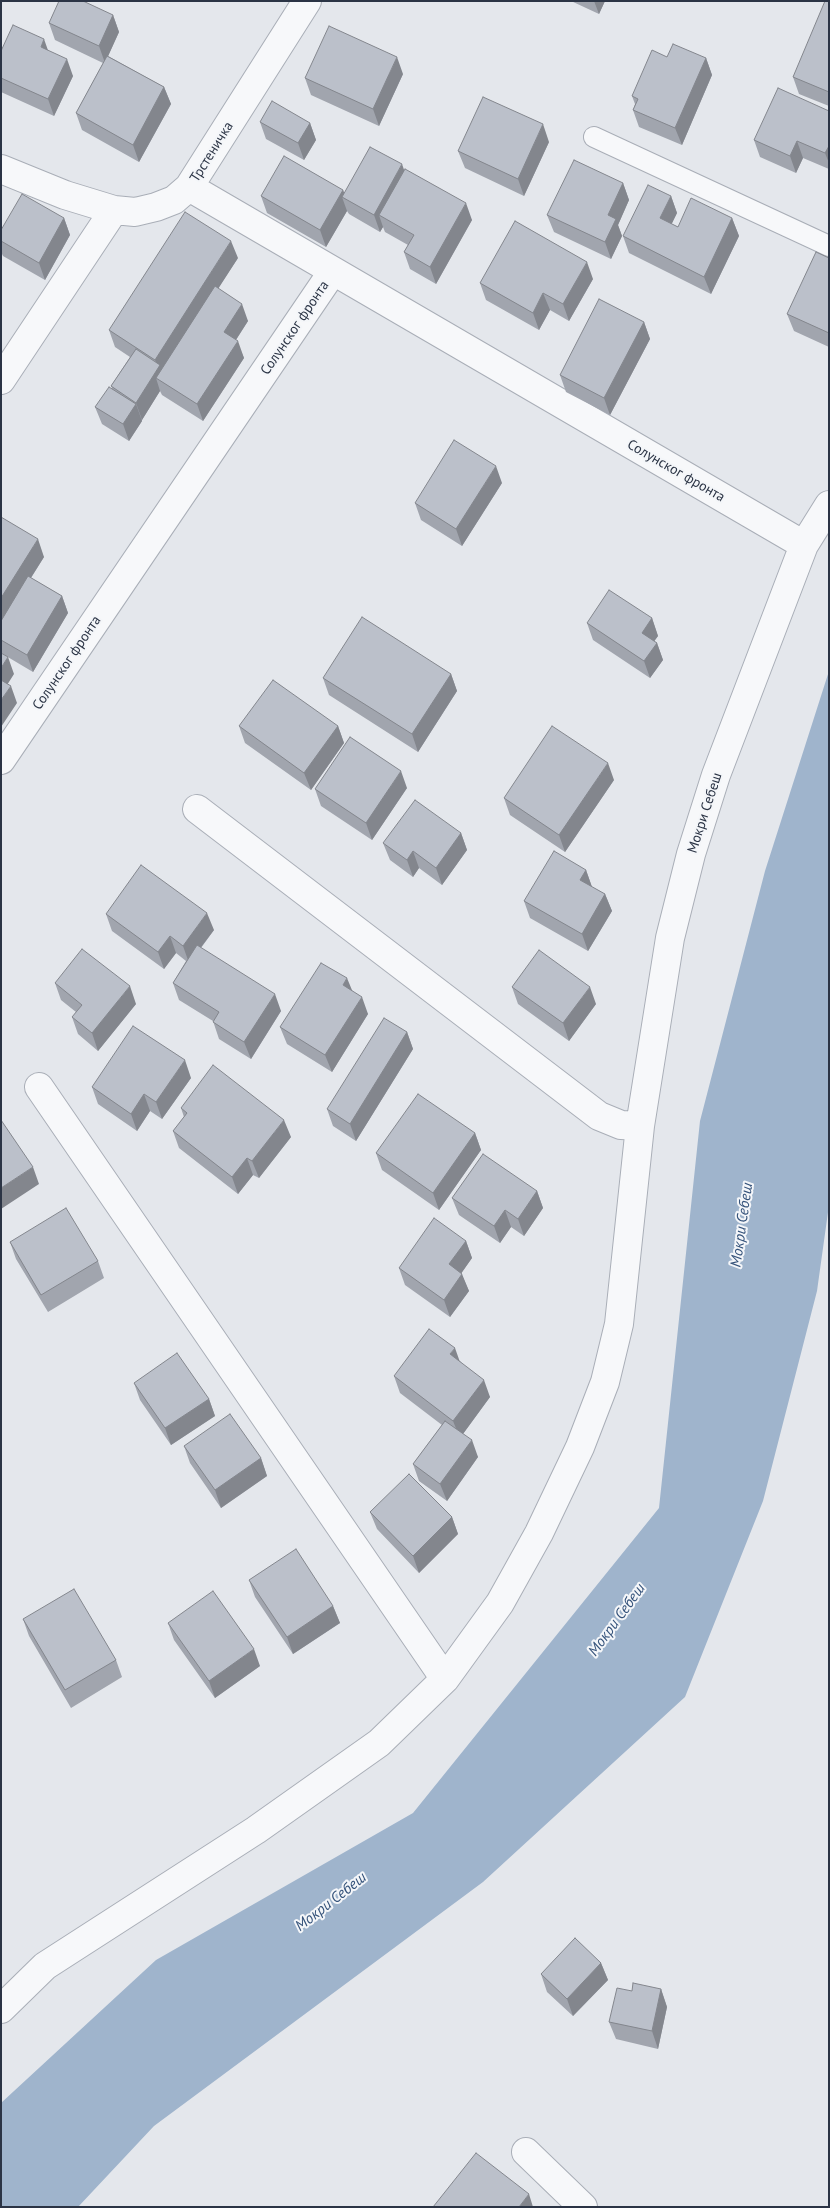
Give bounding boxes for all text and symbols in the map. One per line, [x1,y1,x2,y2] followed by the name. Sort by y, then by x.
[187,119,237,185] street label: Трстеничка
[257,278,333,378] street label: Солунског фронта
[624,436,728,506] street label: Солунског фронта
[29,613,105,713] street label: Солунског фронта
[684,771,726,855] street label: Мокри Себеш
[727,1182,757,1268] water label: Мокри Себеш
[585,1580,649,1660] water label: Мокри Себеш
[292,1869,370,1935] water label: Мокри Себеш

